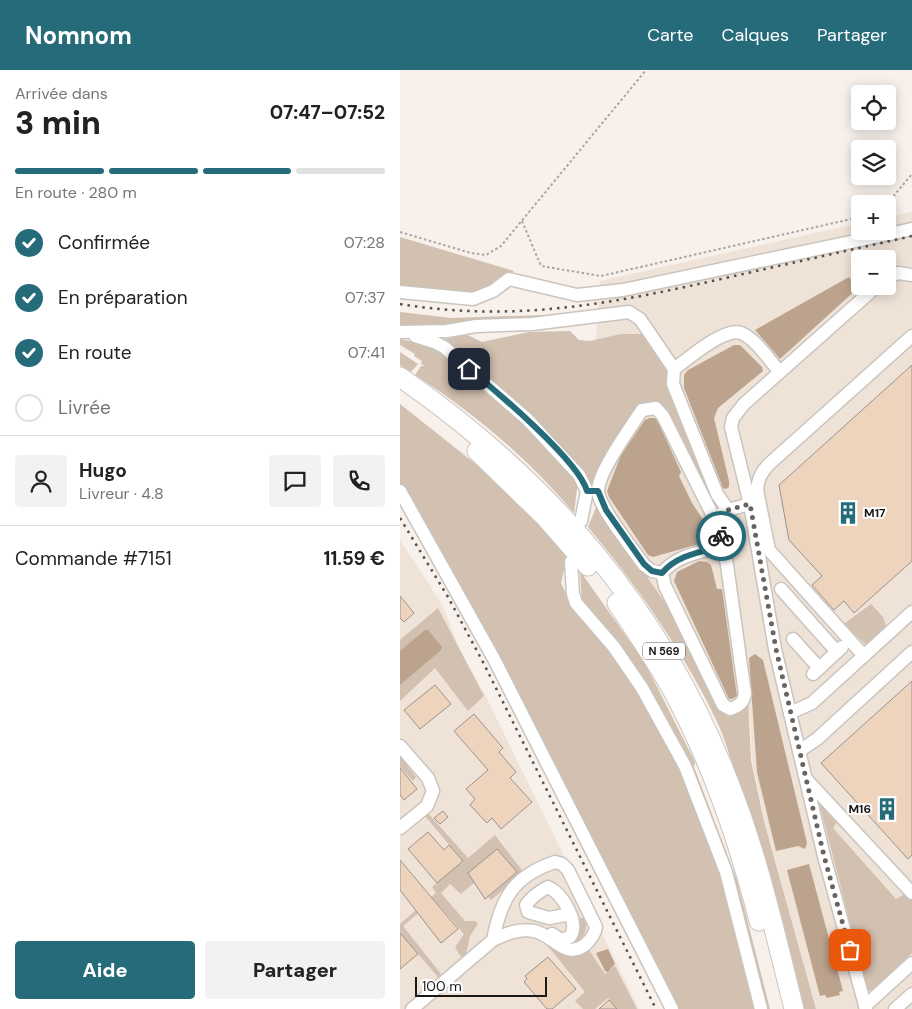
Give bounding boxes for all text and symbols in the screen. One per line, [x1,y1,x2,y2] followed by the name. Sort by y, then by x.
[25,20,132,51] text: Nomnom
[647,23,694,47] text: Carte
[722,23,789,47] text: Calques
[817,23,887,47] text: Partager
[15,83,108,104] text: Arrivée dans
[851,85,896,295] map controls
[851,85,896,130] button: locate
[270,100,385,125] text: 07:47–07:52
[15,102,101,144] text: 3 min
[851,140,896,185] button: layers
[15,182,137,203] text: En route · 280 m
[851,195,896,240] button: +
[15,229,43,257] icon: check
[58,230,150,255] text: Confirmée
[344,232,385,253] text: 07:28
[851,250,896,295] button: −
[15,284,43,312] icon: check
[58,285,188,310] text: En préparation
[345,287,385,308] text: 07:37
[15,339,43,367] icon: check
[58,340,132,365] text: En route
[348,342,385,363] text: 07:41
[448,348,490,390] pin
[455,355,483,383] icon: home
[58,395,111,420] text: Livrée
[15,455,67,507] button: person
[269,455,321,507] button: chat
[333,455,385,507] button: phone
[79,458,127,483] text: Hugo
[79,483,164,504] text: Livreur · 4.8
[835,500,861,526] building icon: M17
[864,505,886,521] place label: M17
[696,511,746,561] courier
[707,522,735,550] icon: bike
[15,546,172,571] text: Commande #7151
[323,546,385,571] text: 11.59 €
[643,642,685,660] road number: N 569
[874,796,900,822] building icon: M16
[848,801,871,817] place label: M16
[829,929,871,971] pin
[836,936,864,964] icon: bag
[15,941,195,999] button: Aide
[205,941,385,999] button: Partager
[415,974,548,997] scale bar
[422,977,462,995] text: 100 m

